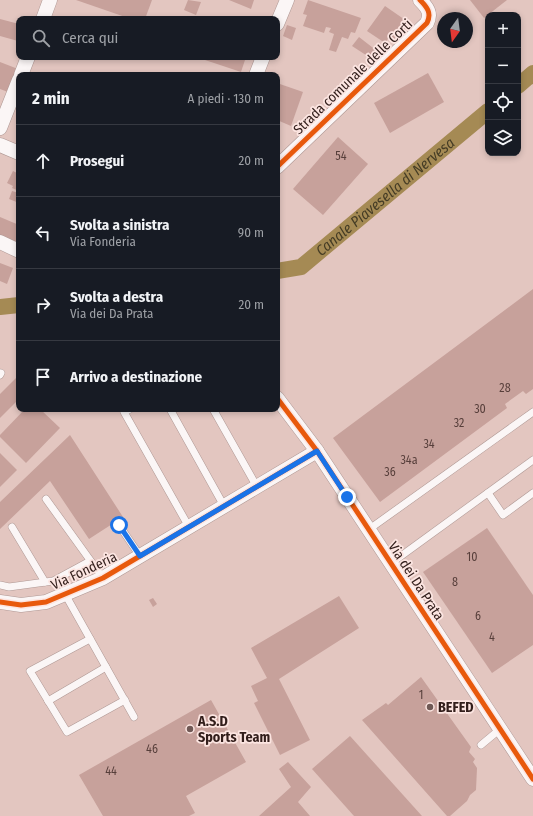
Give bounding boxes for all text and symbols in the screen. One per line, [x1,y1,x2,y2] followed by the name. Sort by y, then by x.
[437,12,473,48] north arrow
[485,12,521,156] map controls
[485,12,521,48] button: +
[16,16,280,60] search box
[290,16,416,138] street label: Strada comunale delle Corti
[30,27,52,49] icon: search
[62,29,118,47] text: Cerca qui
[485,48,521,84] button: −
[485,84,521,120] button: locate
[32,88,70,109] text: 2 min
[188,91,264,106] text: A piedi · 130 m
[485,120,521,156] button: layers
[312,134,458,260] water label: Canale Piavesella di Nervesa
[335,149,347,163] house number: 54
[32,150,54,172] icon: ahead
[70,152,124,170] text: Prosegui
[238,153,264,168] text: 20 m
[70,216,170,234] text: Svolta a sinistra
[32,222,54,244] icon: left
[238,225,264,240] text: 90 m
[70,234,136,249] text: Via Fonderia
[70,288,163,306] text: Svolta a destra
[32,294,54,316] icon: right
[238,297,264,312] text: 20 m
[70,306,153,321] text: Via dei Da Prata
[32,366,54,388] icon: arrive
[70,368,202,386] text: Arrivo a destinazione
[499,381,511,395] house number: 28
[474,402,486,416] house number: 30
[454,416,464,430] house number: 32
[423,437,435,451] house number: 34
[400,453,418,467] house number: 34a
[384,465,396,479] house number: 36
[338,488,356,506] route end
[110,516,128,534] route start
[384,539,448,623] street label: Via dei Da Prata
[48,548,120,594] street label: Via Fonderia
[467,550,477,564] house number: 10
[452,575,458,589] house number: 8
[475,609,481,623] house number: 6
[489,630,495,644] house number: 4
[419,688,423,702] house number: 1
[438,699,474,716] place label: BEFED
[425,702,435,712] marker: BEFED
[197,713,270,746] place label: A.S.D Sports Team
[185,724,195,734] marker: A.S.D Sports Team
[146,742,158,756] house number: 46
[105,764,117,778] house number: 44

